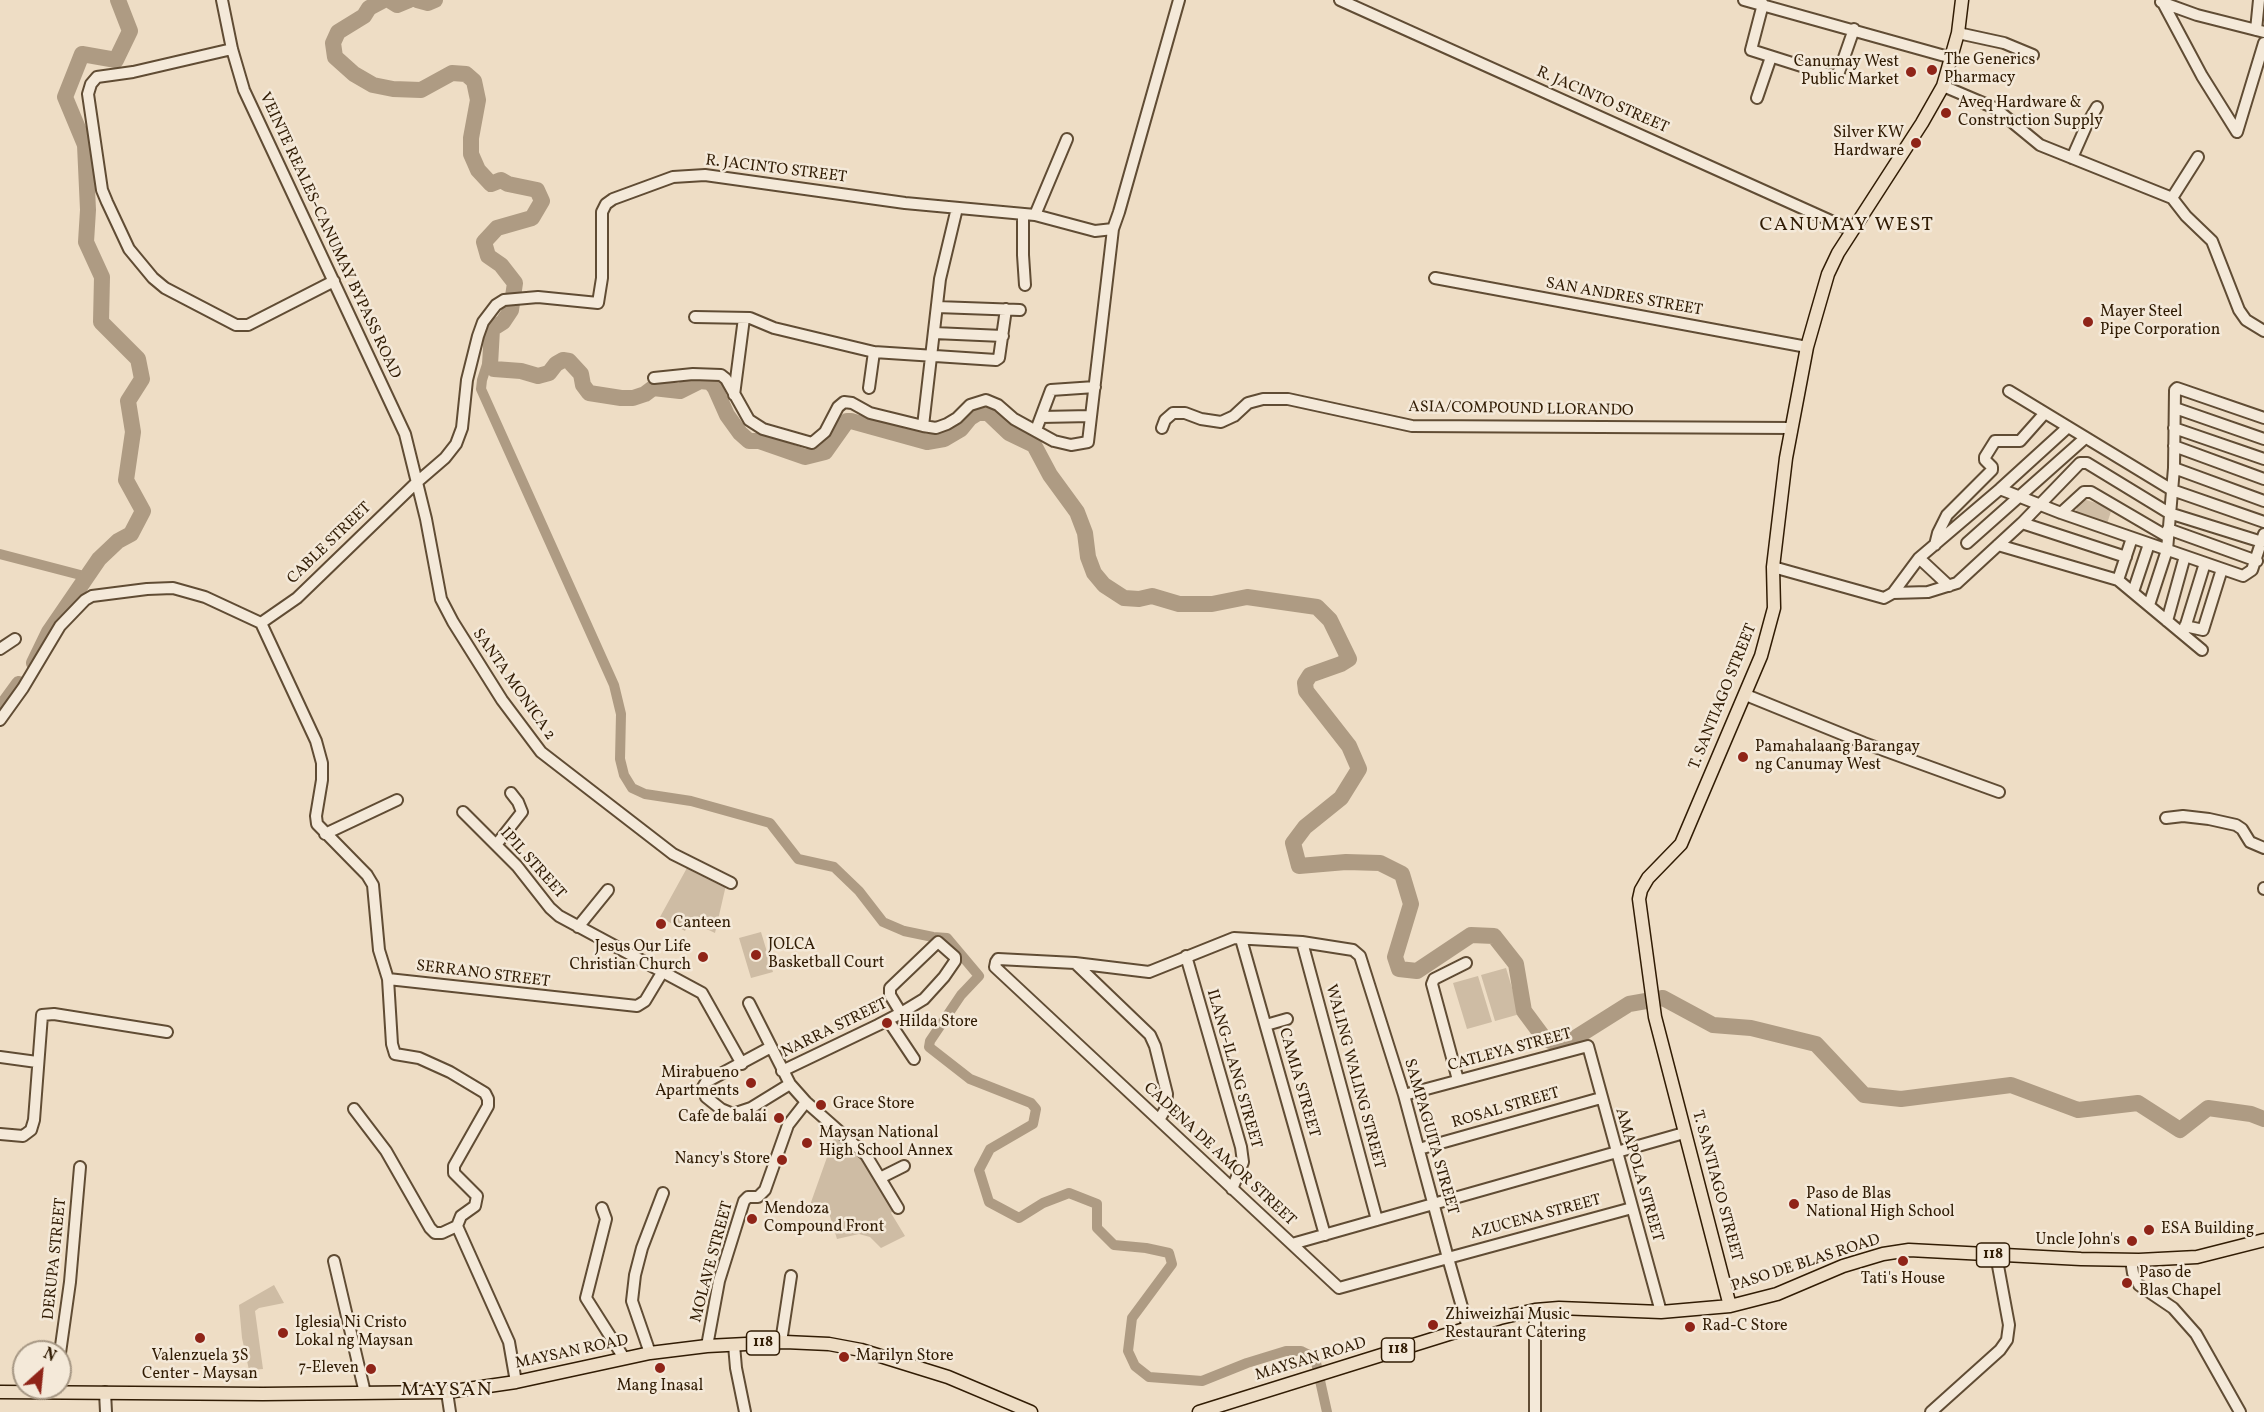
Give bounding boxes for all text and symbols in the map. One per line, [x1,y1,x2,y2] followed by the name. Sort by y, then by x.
[1944,51,2035,89] place label: The Generics Pharmacy
[1794,53,1899,91] place label: Canumay West Public Market
[1533,63,1671,139] street label: R. JACINTO STREET
[1925,63,1939,77] marker: The Generics Pharmacy
[1904,65,1918,79] marker: Canumay West Public Market
[254,90,404,382] street label: VEINTE REALES-CANUMAY BYPASS ROAD
[1958,94,2103,132] place label: Aveq Hardware & Construction Supply
[1939,106,1953,120] marker: Aveq Hardware & Construction Supply
[1833,124,1904,162] place label: Silver KW Hardware
[1909,136,1923,150] marker: Silver KW Hardware
[704,152,848,188] street label: R. JACINTO STREET
[1760,214,1934,238] district label: CANUMAY WEST
[1544,275,1704,321] street label: SAN ANDRES STREET
[2100,303,2220,341] place label: Mayer Steel Pipe Corporation
[2081,315,2095,329] marker: Mayer Steel Pipe Corporation
[1408,398,1634,422] street label: ASIA/COMPOUND LLORANDO
[284,499,376,589] street label: CABLE STREET
[1686,621,1762,773] street label: T. SANTIAGO STREET
[467,625,559,745] street label: SANTA MONICA 2
[1755,738,1920,776] place label: Pamahalaang Barangay ng Canumay West
[1736,750,1750,764] marker: Pamahalaang Barangay ng Canumay West
[495,824,569,904] street label: IPIL STREET
[673,914,731,934] place label: Canteen
[654,917,668,931] marker: Canteen
[768,936,884,974] place label: JOLCA Basketball Court
[569,938,691,976] place label: Jesus Our Life Christian Church
[749,948,763,962] marker: JOLCA Basketball Court
[696,950,710,964] marker: Jesus Our Life Christian Church
[415,957,551,993] street label: SERRANO STREET
[1320,982,1388,1172] street label: WALING WALING STREET
[1201,987,1265,1151] street label: ILANG-ILANG STREET
[779,995,891,1063] street label: NARRA STREET
[899,1013,978,1033] place label: Hilda Store
[880,1016,894,1030] marker: Hilda Store
[1446,1025,1574,1077] street label: CATLEYA STREET
[1273,1026,1323,1140] street label: CAMIA STREET
[1399,1057,1461,1217] street label: SAMPAGUITA STREET
[655,1064,739,1102] place label: Mirabueno Apartments
[744,1076,758,1090] marker: Mirabueno Apartments
[1139,1079,1299,1231] street label: CADENA DE AMOR STREET
[1450,1084,1562,1134] street label: ROSAL STREET
[833,1095,914,1115] place label: Grace Store
[814,1098,828,1112] marker: Grace Store
[1610,1106,1666,1244] street label: AMAPOLA STREET
[678,1108,767,1128] place label: Cafe de balai
[1687,1108,1745,1264] street label: T. SANTIAGO STREET
[772,1111,786,1125] marker: Cafe de balai
[819,1124,953,1162] place label: Maysan National High School Annex
[800,1136,814,1150] marker: Maysan National High School Annex
[674,1150,770,1170] place label: Nancy's Store
[775,1153,789,1167] marker: Nancy's Store
[1806,1185,1955,1223] place label: Paso de Blas National High School
[1469,1191,1603,1245] street label: AZUCENA STREET
[40,1197,72,1321] street label: DERUPA STREET
[1787,1197,1801,1211] marker: Paso de Blas National High School
[688,1199,738,1325] street label: MOLAVE STREET
[764,1200,884,1238] place label: Mendoza Compound Front
[745,1212,759,1226] marker: Mendoza Compound Front
[2161,1220,2254,1240] place label: ESA Building
[2142,1223,2156,1237] marker: ESA Building
[1729,1231,1883,1297] street label: PASO DE BLAS ROAD
[2035,1231,2120,1251] place label: Uncle John's
[2125,1234,2139,1248] marker: Uncle John's
[1976,1243,2010,1267] road number: 118
[1896,1254,1910,1268] marker: Tati's House
[2139,1264,2221,1302] place label: Paso de Blas Chapel
[1861,1270,1945,1290] place label: Tati's House
[2120,1276,2134,1290] marker: Paso de Blas Chapel
[1445,1306,1586,1344] place label: Zhiweizhai Music Restaurant Catering
[295,1314,413,1352] place label: Iglesia Ni Cristo Lokal ng Maysan
[1702,1317,1788,1337] place label: Rad-C Store
[1426,1318,1440,1332] marker: Zhiweizhai Music Restaurant Catering
[1683,1320,1697,1334] marker: Rad-C Store
[276,1326,290,1340] marker: Iglesia Ni Cristo Lokal ng Maysan
[193,1331,207,1345] marker: Valenzuela 3S Center - Maysan
[746,1331,780,1355] road number: 118
[514,1332,630,1374] street label: MAYSAN ROAD
[1253,1334,1369,1386] street label: MAYSAN ROAD
[1382,1338,1414,1362] road number: 118
[12,1340,72,1400] north arrow
[39,1343,59,1368] text: N
[142,1347,258,1385] place label: Valenzuela 3S Center - Maysan
[856,1347,954,1367] place label: Marilyn Store
[837,1350,851,1364] marker: Marilyn Store
[298,1359,359,1379] place label: 7-Eleven
[653,1361,667,1375] marker: Mang Inasal
[364,1362,378,1376] marker: 7-Eleven
[617,1377,703,1397] place label: Mang Inasal
[401,1379,493,1403] district label: MAYSAN

